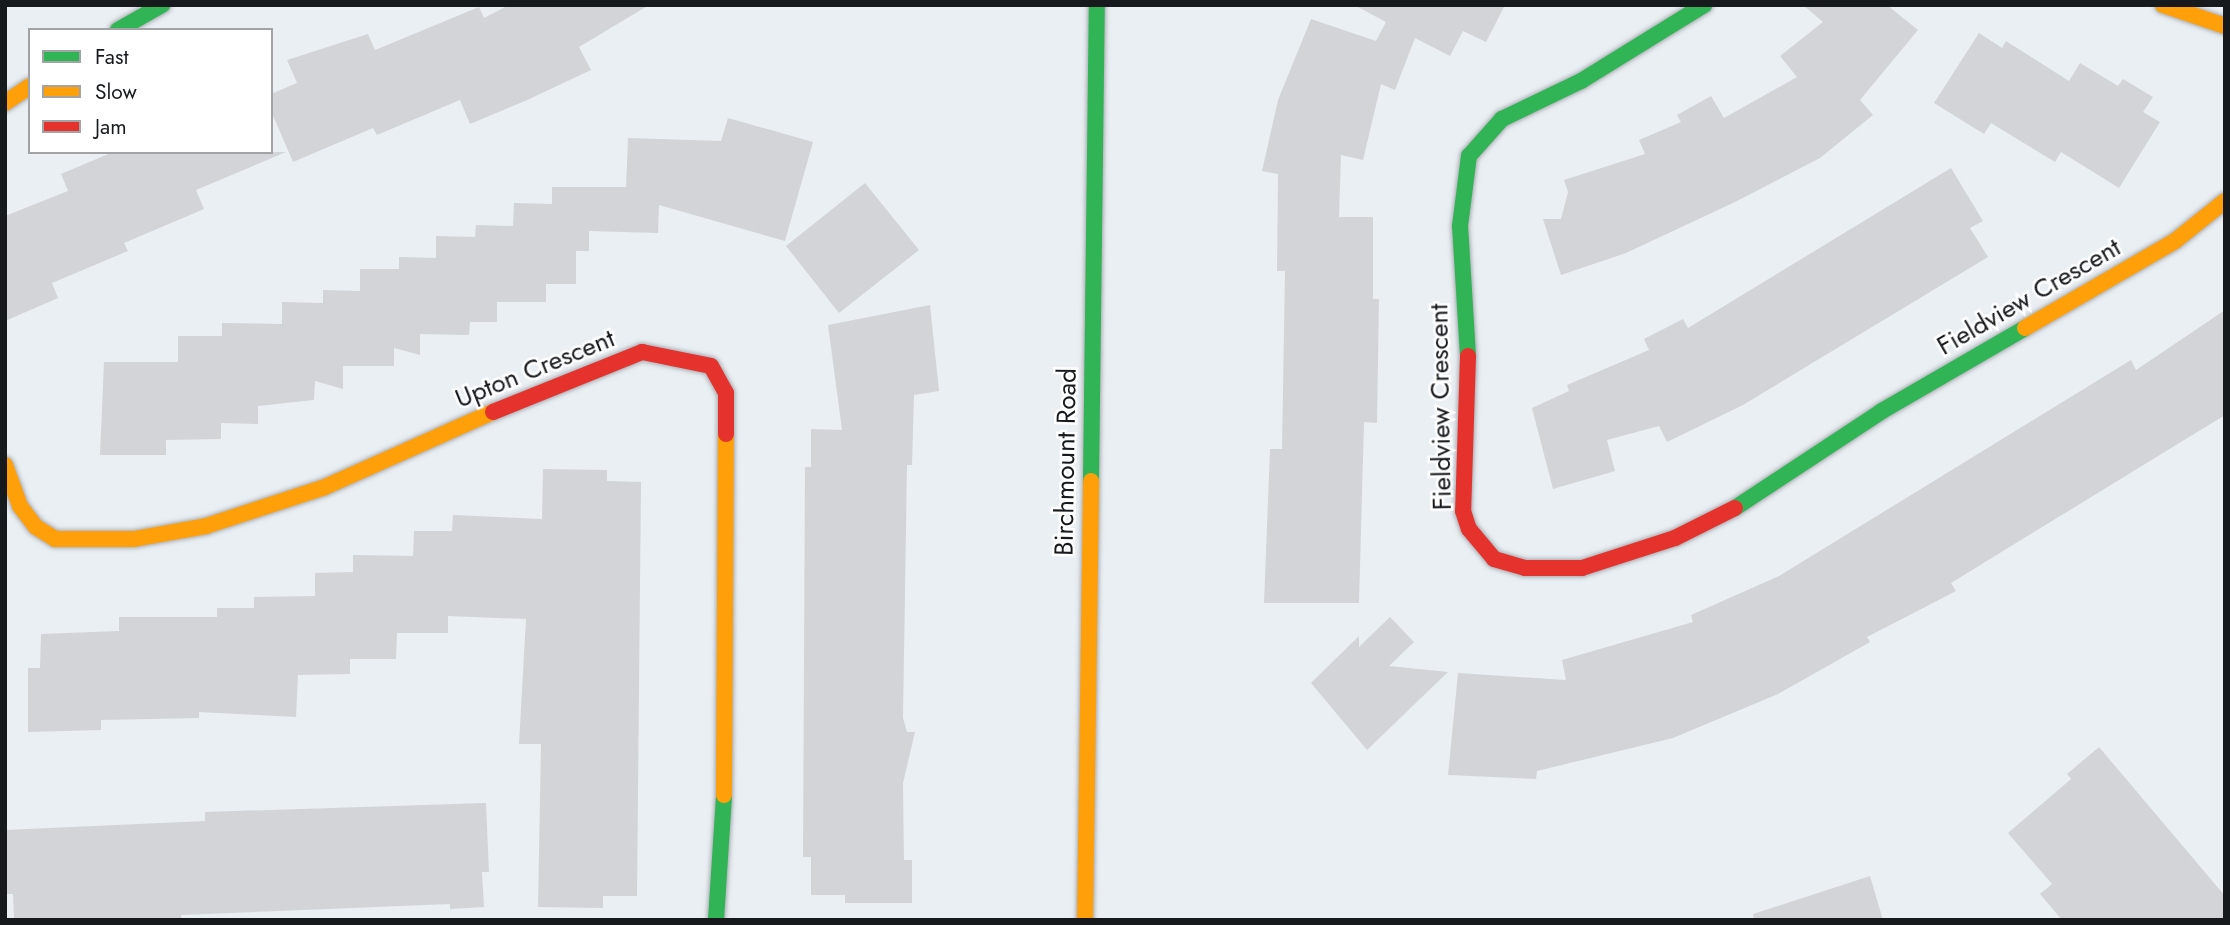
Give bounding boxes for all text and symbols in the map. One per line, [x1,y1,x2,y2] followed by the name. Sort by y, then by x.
[28,28,273,154] legend
[95,42,128,72] text: Fast
[95,77,137,107] text: Slow
[95,112,127,142] text: Jam
[1932,232,2126,362] street label: Fieldview Crescent
[1424,303,1458,511] street label: Fieldview Crescent
[451,323,619,415] street label: Upton Crescent
[1049,368,1083,556] street label: Birchmount Road

